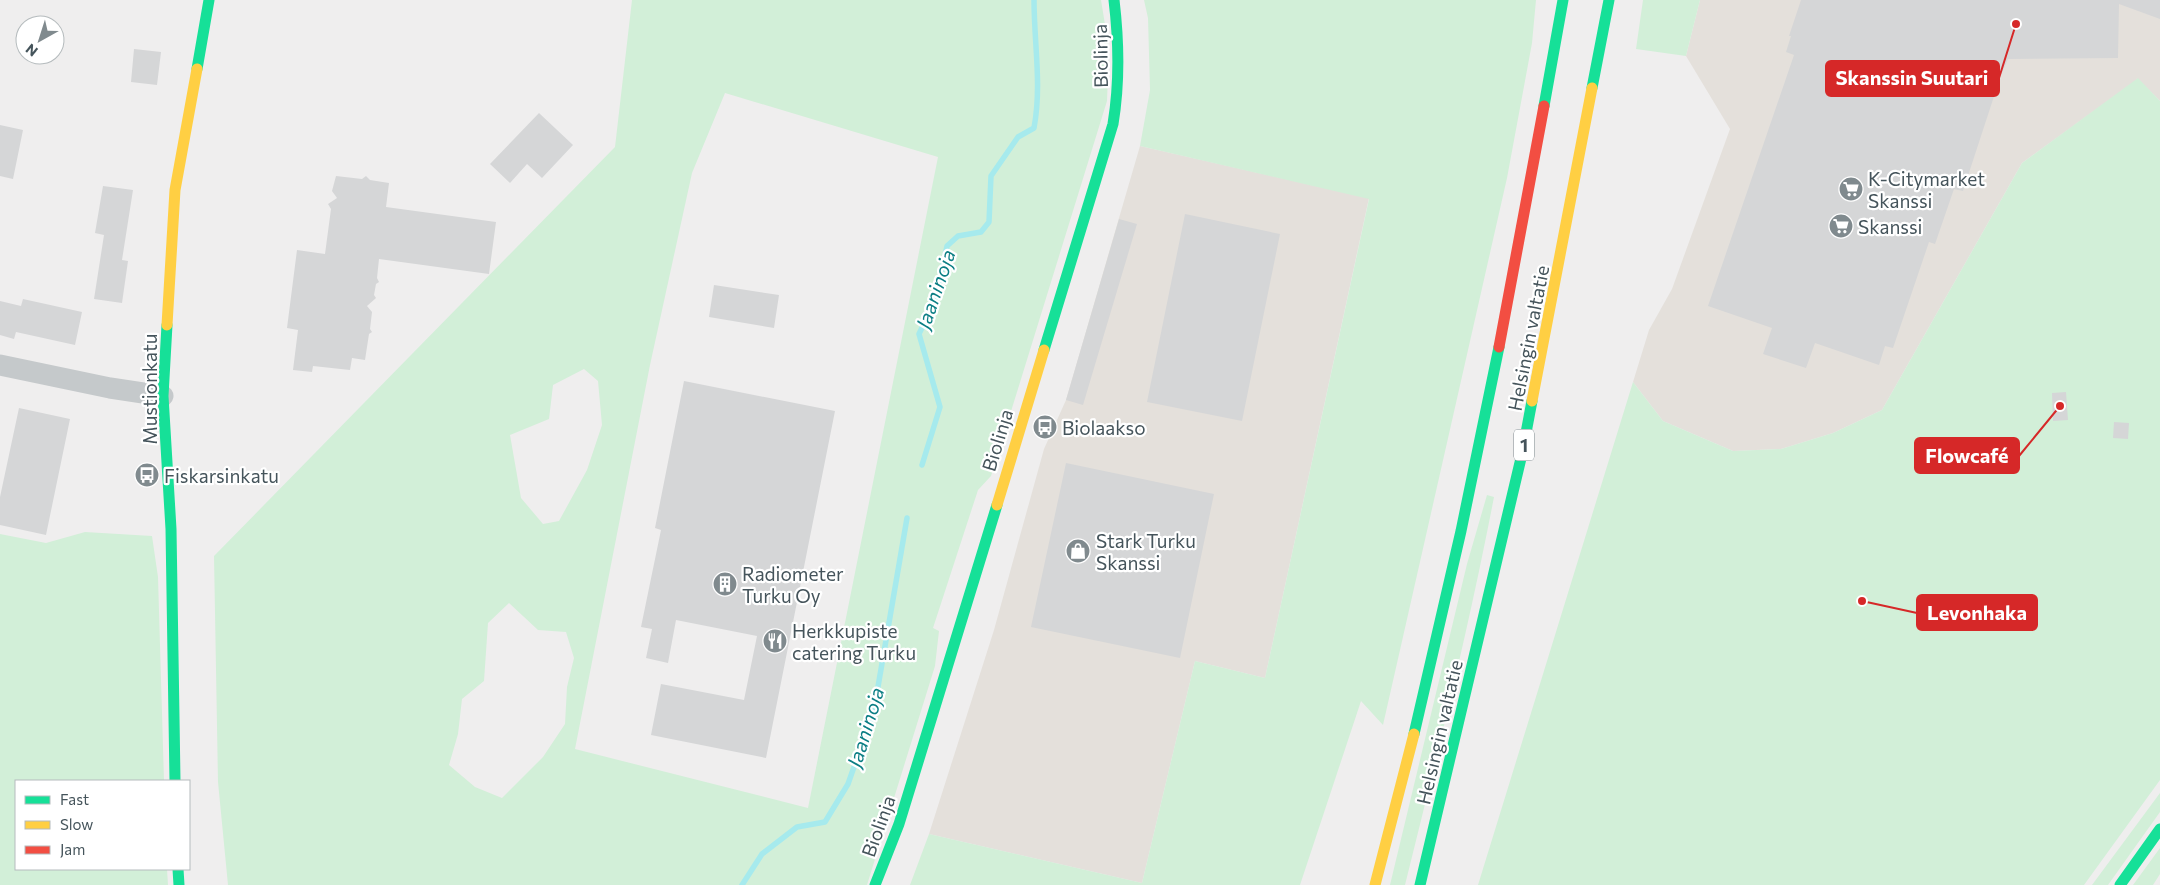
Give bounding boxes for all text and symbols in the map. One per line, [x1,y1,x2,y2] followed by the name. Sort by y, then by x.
[15,15,65,65] north arrow
[1088,24,1112,88] street label: Biolinja
[22,41,41,60] text: N
[1826,61,1999,96] callout: Skanssin Suutari
[1836,65,1988,89] text: Skanssin Suutari
[1868,167,1985,212] place label: K-Citymarket Skanssi
[1838,176,1864,202] supermarket icon: K-Citymarket Skanssi
[1828,213,1854,239] supermarket icon: Skanssi
[1858,215,1922,238] place label: Skanssi
[910,246,960,334] water label: Jaaninoja
[1503,263,1553,413] street label: Helsingin valtatie
[138,334,161,444] street label: Mustionkatu
[977,406,1017,474] street label: Biolinja
[1032,414,1058,440] bus stop icon: Biolaakso
[1062,416,1146,439] place label: Biolaakso
[1514,430,1534,460] road number: 1
[1915,438,2019,473] callout: Flowcafé
[1925,443,2009,467] text: Flowcafé
[134,462,160,488] bus stop icon: Fiskarsinkatu
[164,464,279,487] place label: Fiskarsinkatu
[1096,529,1196,574] place label: Stark Turku Skanssi
[1065,538,1091,564] shop icon: Stark Turku Skanssi
[742,562,844,607] place label: Radiometer Turku Oy
[712,571,738,597] building icon: Radiometer Turku Oy
[1917,595,2037,630] callout: Levonhaka
[1927,600,2027,624] text: Levonhaka
[792,619,916,664] place label: Herkkupiste catering Turku
[762,628,788,654] restaurant icon: Herkkupiste catering Turku
[1411,657,1467,807] street label: Helsingin valtatie
[841,684,889,772] water label: Jaaninoja
[15,780,190,870] legend
[60,790,89,808] text: Fast
[856,792,900,860] street label: Biolinja
[60,815,93,833] text: Slow
[60,840,85,858] text: Jam

